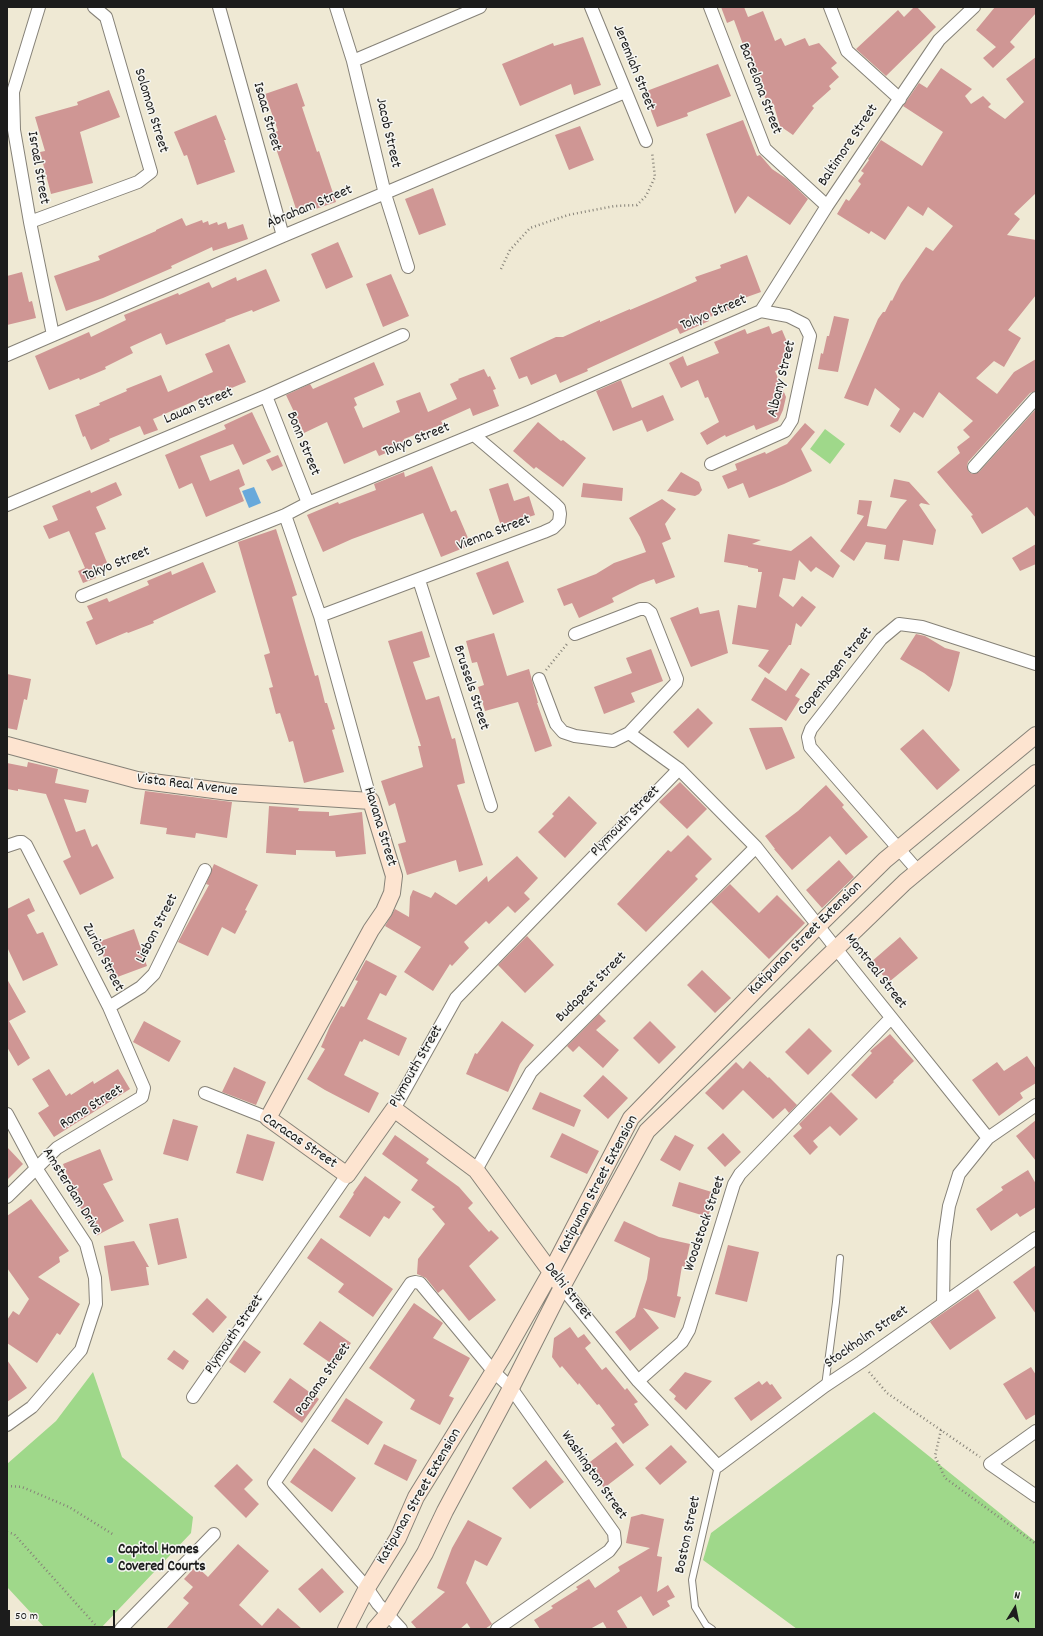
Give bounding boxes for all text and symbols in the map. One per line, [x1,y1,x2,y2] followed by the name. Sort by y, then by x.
[608,22,658,114] street label: Jeremiah Street
[733,41,785,137] street label: Barcelona Street
[129,67,171,155] street label: Solomon Street
[248,80,284,154] street label: Isaac Street
[370,96,404,170] street label: Jacob Street
[815,102,883,190] street label: Baltimore Street
[22,130,52,206] street label: Israel Street
[264,182,356,234] street label: Abraham Street
[678,292,750,336] street label: Tokyo Street
[765,339,801,419] street label: Albany Street
[162,384,236,430] street label: Lauan Street
[281,409,323,479] street label: Bonn Street
[381,420,453,462] street label: Tokyo Street
[455,512,533,556] street label: Vienna Street
[81,544,153,586] street label: Tokyo Street
[795,624,877,720] street label: Copenhagen Street
[448,643,492,733] street label: Brussels Street
[136,771,238,801] street label: Vista Real Avenue
[588,783,664,861] street label: Plymouth Street
[358,785,400,869] street label: Havana Street
[745,878,867,1000] street label: Katipunan Street Extension
[133,891,183,967] street label: Lisbon Street
[77,921,127,995] street label: Zurich Street
[840,931,910,1013] street label: Montreal Street
[553,949,631,1027] street label: Budapest Street
[386,1023,448,1111] street label: Plymouth Street
[57,1082,127,1134] street label: Rome Street
[258,1110,340,1174] street label: Caracas Street
[555,1113,643,1257] street label: Katipunan Street Extension
[37,1145,105,1239] street label: Amsterdam Drive
[681,1174,731,1274] street label: Woodstock Street
[539,1260,595,1324] street label: Delhi Street
[202,1292,268,1378] street label: Plymouth Street
[822,1302,912,1374] street label: Stockholm Street
[292,1340,356,1420] street label: Panama Street
[374,1426,466,1568] street label: Katipunan Street Extension
[556,1428,630,1524] street label: Washington Street
[672,1494,706,1576] street label: Boston Street
[118,1542,206,1577] place label: Capitol Homes Covered Courts
[105,1555,115,1565] marker: Capitol Homes Covered Courts
[995,1588,1035,1628] north arrow
[1013,1588,1021,1605] text: N
[10,1602,117,1628] scale bar
[15,1608,38,1625] text: 50 m

